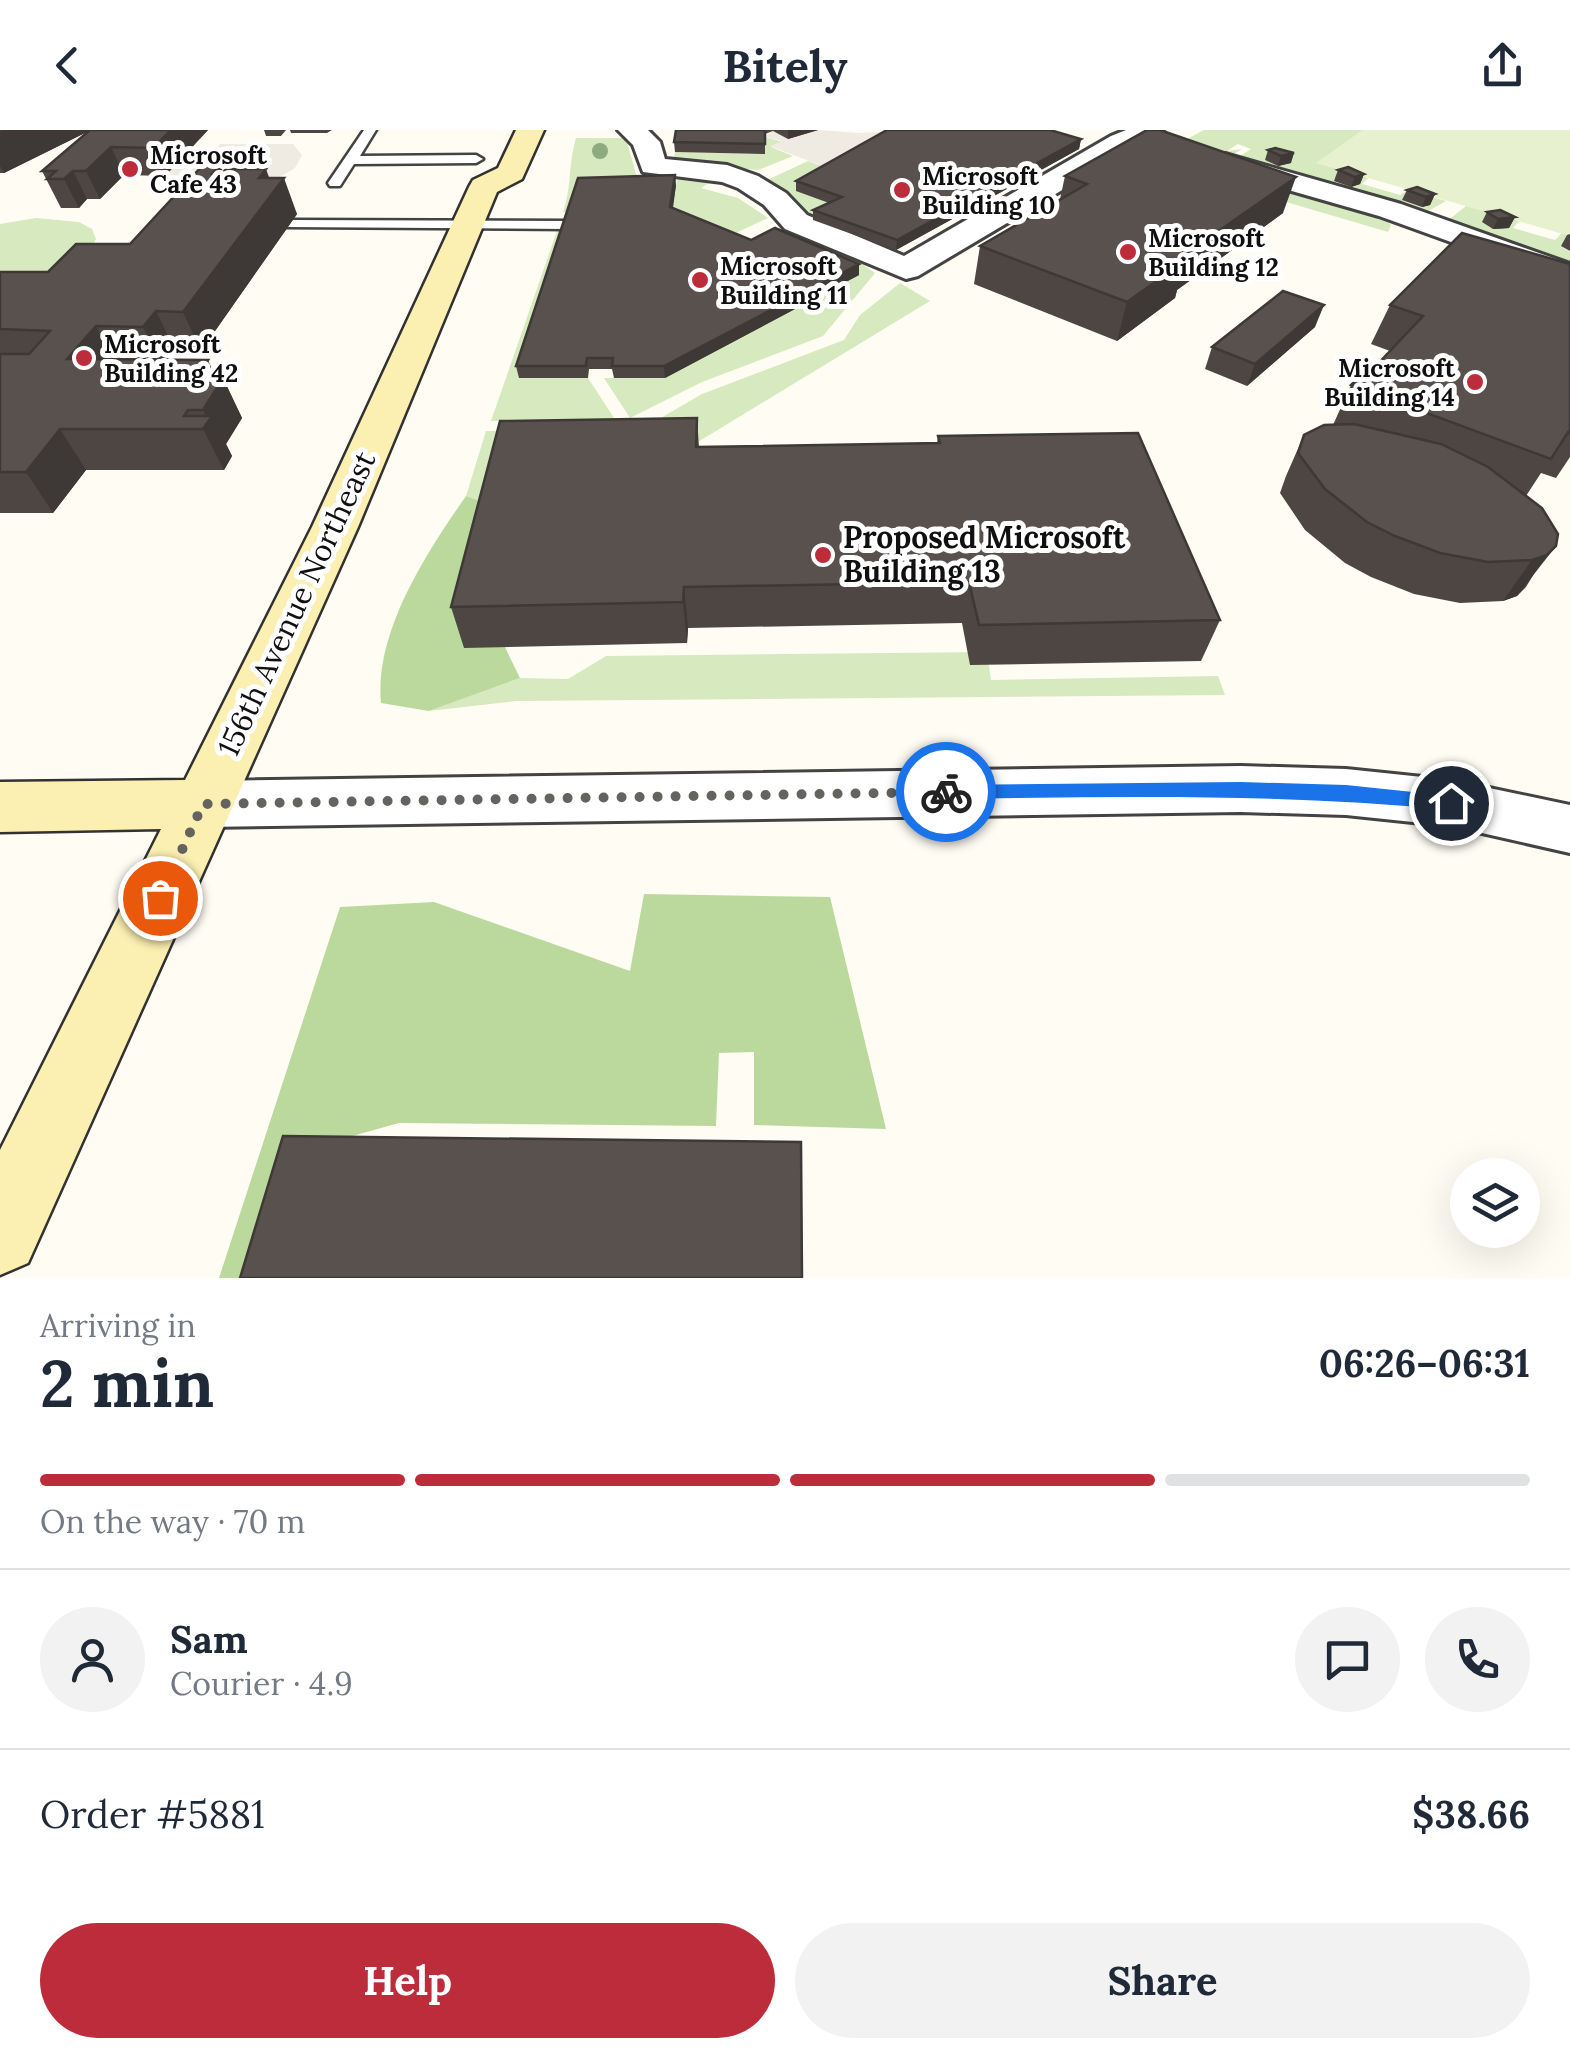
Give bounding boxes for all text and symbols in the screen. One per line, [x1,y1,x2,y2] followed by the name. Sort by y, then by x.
[722,37,848,94] text: Bitely
[40,38,95,93] icon: back
[1475,38,1530,93] icon: share
[150,139,268,200] place label: Microsoft Cafe 43
[119,158,141,180] marker: Microsoft Cafe 43
[922,160,1055,221] place label: Microsoft Building 10
[891,179,913,201] marker: Microsoft Building 10
[1148,222,1279,283] place label: Microsoft Building 12
[1117,241,1139,263] marker: Microsoft Building 12
[720,250,848,311] place label: Microsoft Building 11
[689,269,711,291] marker: Microsoft Building 11
[104,328,238,389] place label: Microsoft Building 42
[73,347,95,369] marker: Microsoft Building 42
[1324,352,1456,413] place label: Microsoft Building 14
[1464,371,1486,393] marker: Microsoft Building 14
[209,445,384,762] street label: 156th Avenue Northeast
[843,518,1126,591] place label: Proposed Microsoft Building 13
[812,544,834,566] marker: Proposed Microsoft Building 13
[896,742,996,842] courier
[1409,761,1494,846] pin
[919,765,974,820] icon: bike
[1424,776,1479,831] icon: home
[118,856,203,941] pin
[133,871,188,926] icon: bag
[1450,1158,1540,1248] map controls
[1450,1158,1540,1248] button: layers
[40,1305,196,1346] text: Arriving in
[1319,1339,1530,1387] text: 06:26–06:31
[40,1342,214,1425] text: 2 min
[40,1501,305,1542] text: On the way · 70 m
[40,1607,145,1712] button: person
[1295,1607,1400,1712] button: chat
[1425,1607,1530,1712] button: phone
[170,1615,248,1663] text: Sam
[170,1663,353,1704] text: Courier · 4.9
[40,1790,265,1838] text: Order #5881
[1412,1790,1530,1838] text: $38.66
[40,1923,775,2038] button: Help
[795,1923,1530,2038] button: Share

